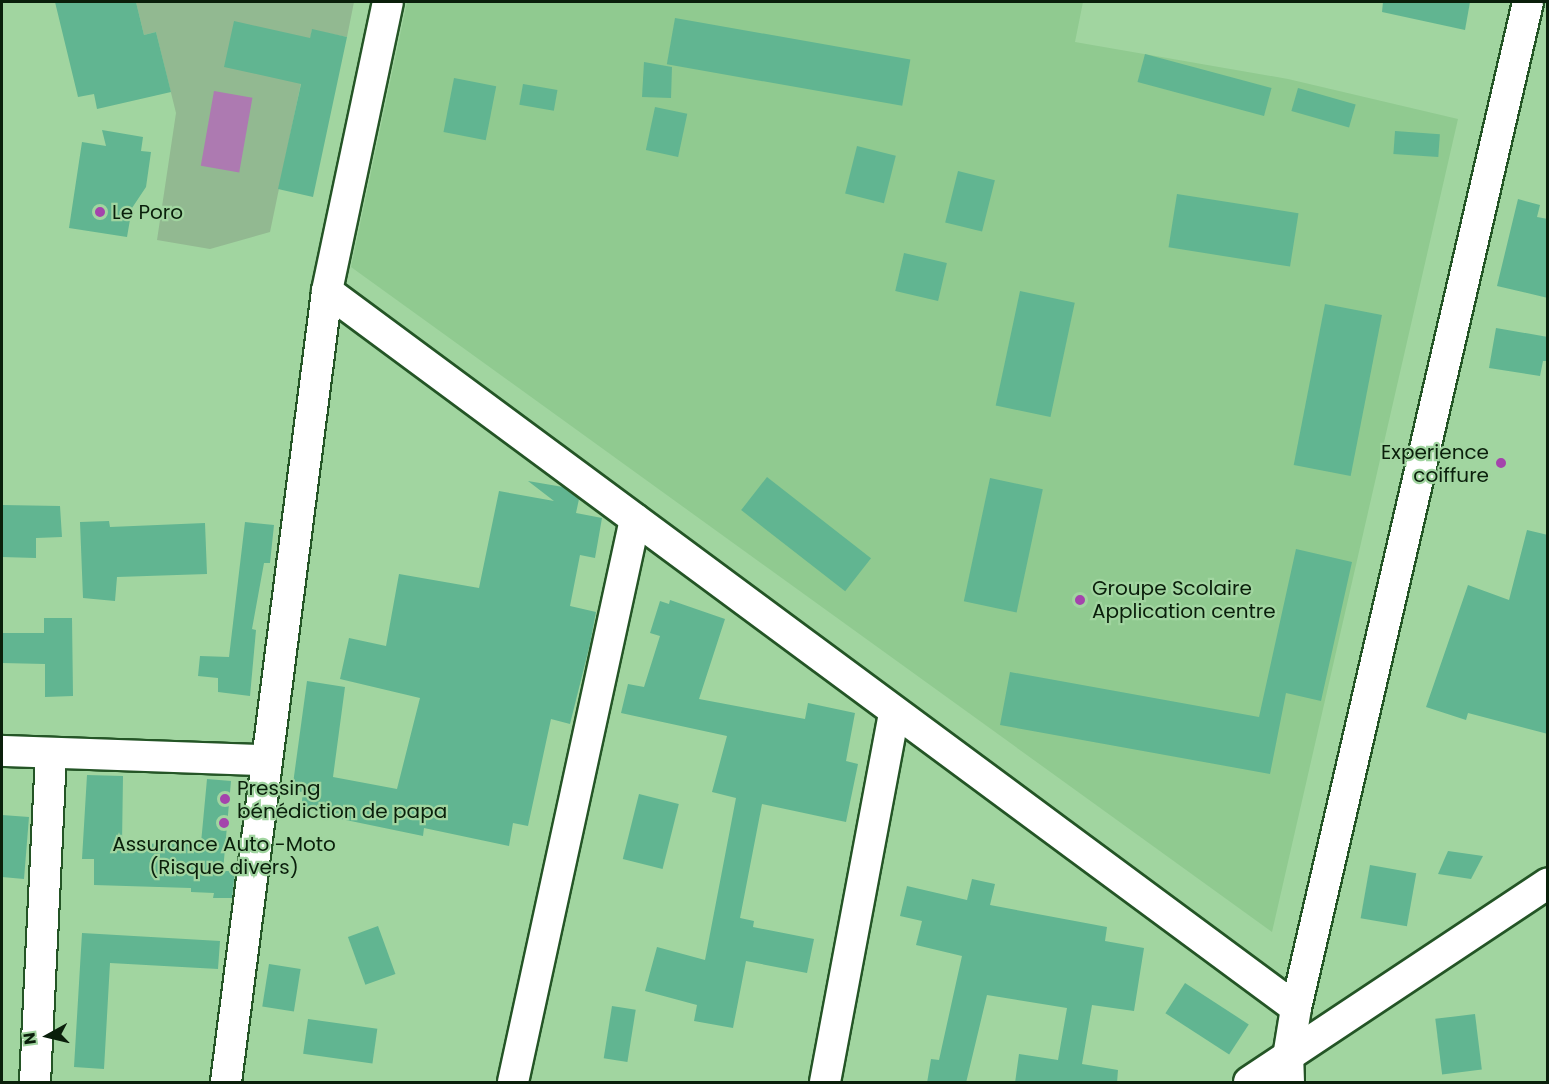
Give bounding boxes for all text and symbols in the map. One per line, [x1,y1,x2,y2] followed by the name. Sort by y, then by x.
[112,200,183,224] place label: Le Poro
[93,205,107,219] marker: Le Poro
[1381,440,1489,487] place label: Experience coiffure
[1494,456,1508,470] marker: Experience coiffure
[1092,576,1276,623] place label: Groupe Scolaire Application centre
[1073,593,1087,607] marker: Groupe Scolaire Application centre
[237,776,447,823] place label: Pressing bénédiction de papa
[218,792,232,806] marker: Pressing bénédiction de papa
[217,816,231,830] marker: Assurance Auto -Moto (Risque divers)
[112,832,336,879] place label: Assurance Auto -Moto (Risque divers)
[18,1006,78,1066] north arrow
[17,1031,42,1046] text: N

